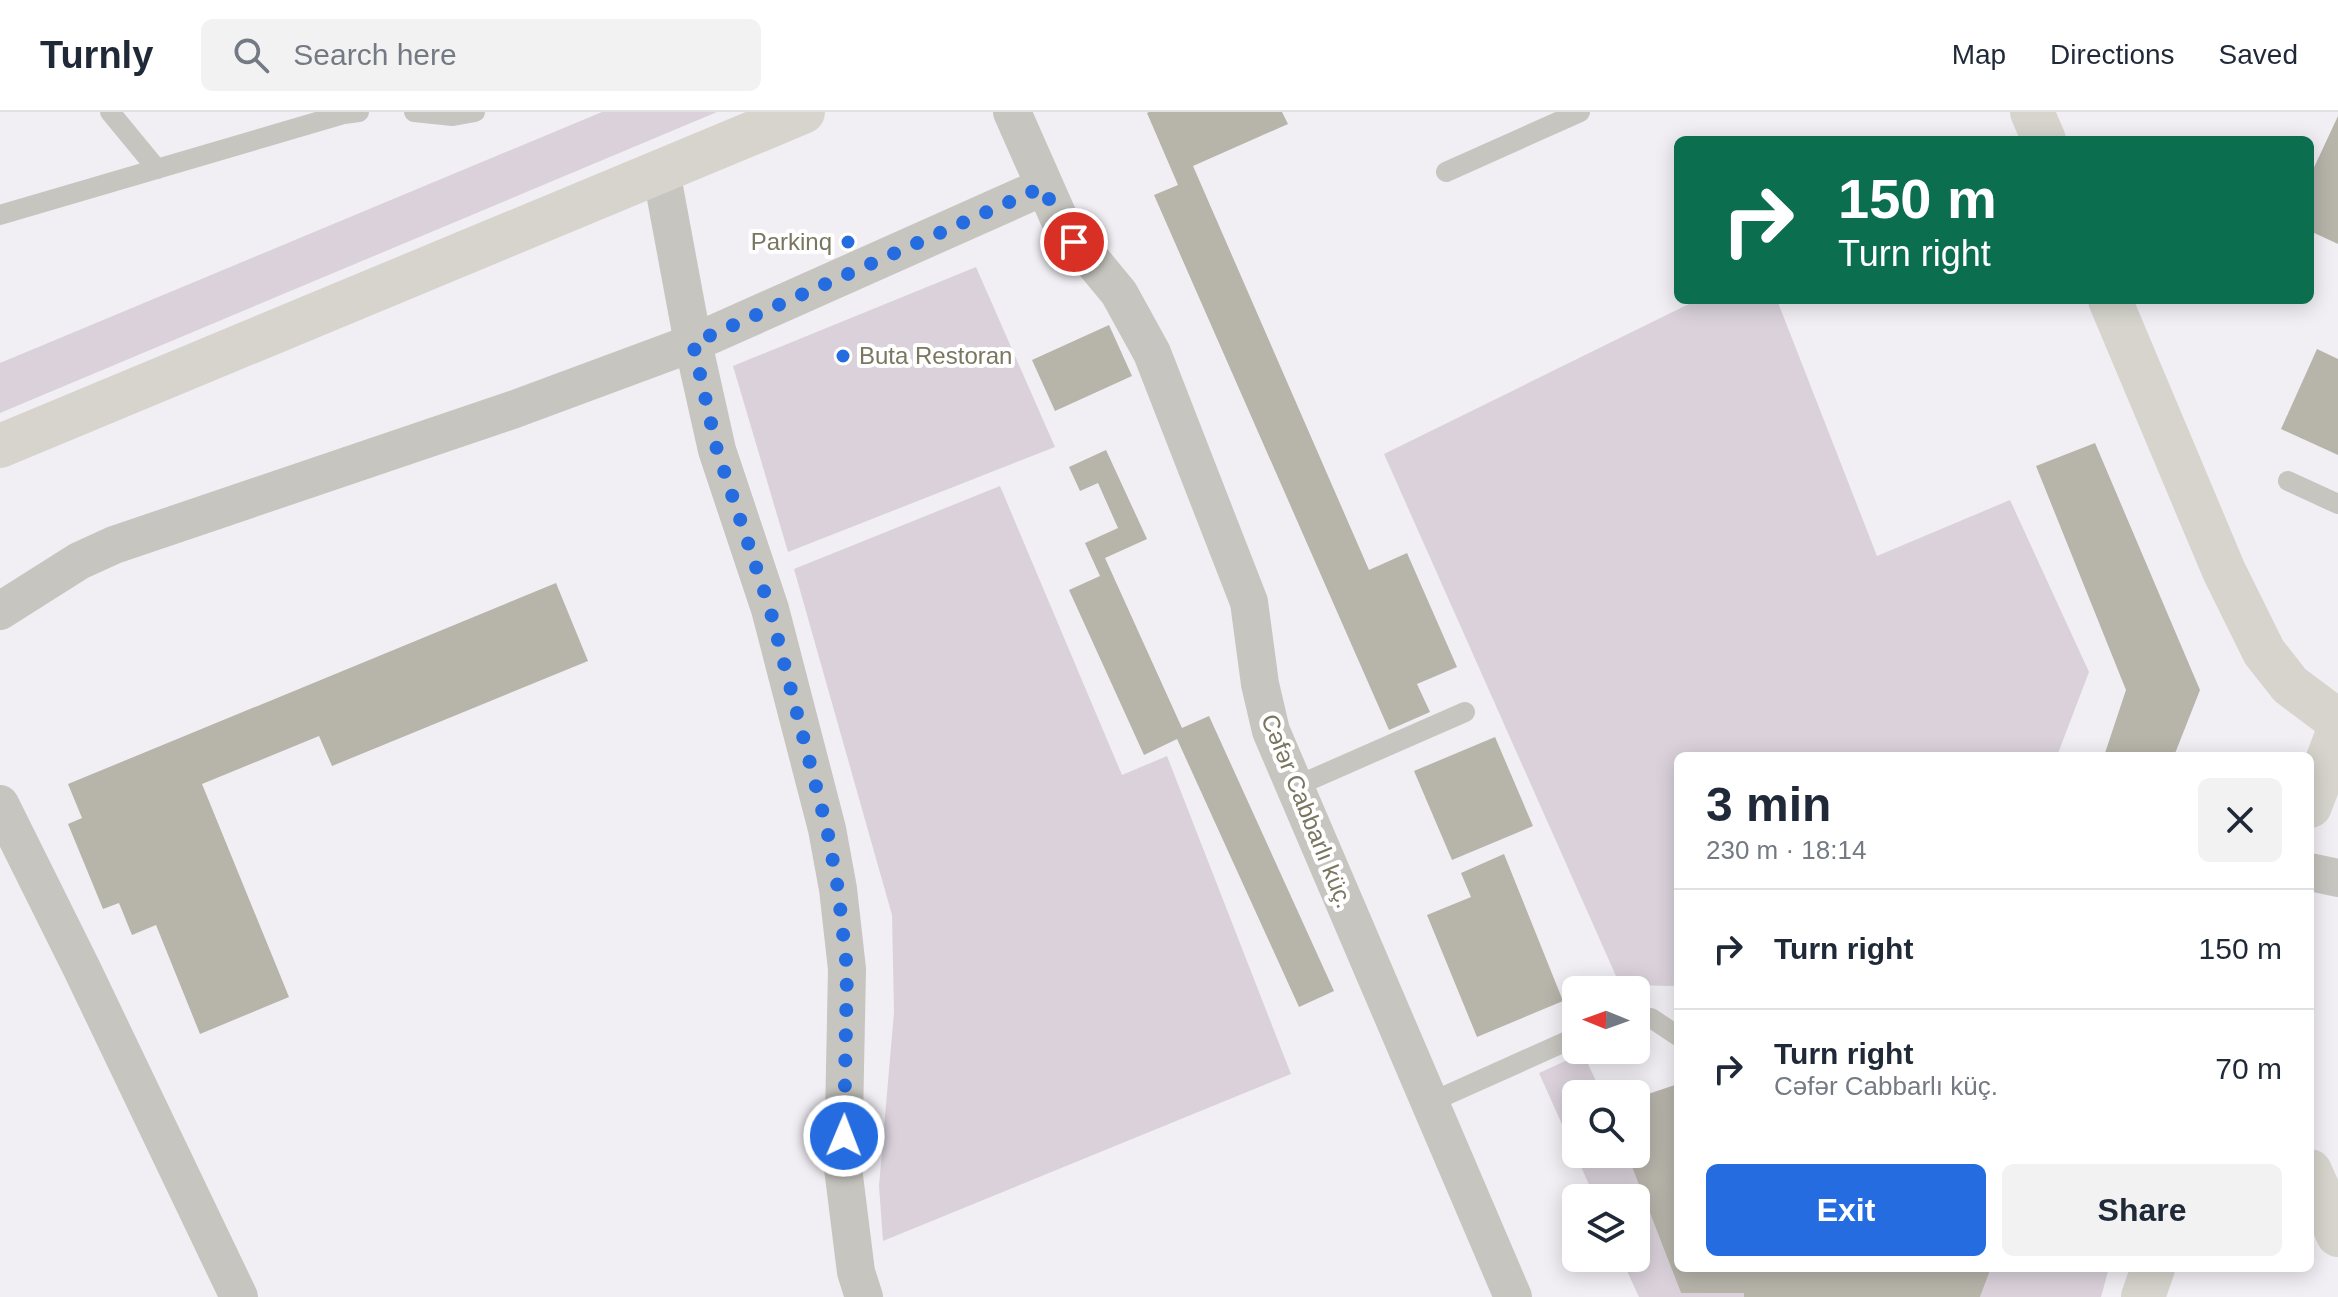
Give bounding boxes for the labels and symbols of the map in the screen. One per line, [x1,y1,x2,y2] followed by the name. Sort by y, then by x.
[1040,208,1108,276] pin
[751,228,832,255] place label: Parkinq
[839,233,857,251] marker: Parkinq
[859,342,1012,369] place label: Buta Restoran
[834,347,852,365] marker: Buta Restoran
[1256,710,1359,912] street label: Cəfər Cabbarlı küç.
[1562,976,1650,1064] north arrow
[802,1094,886,1178] position arrow

